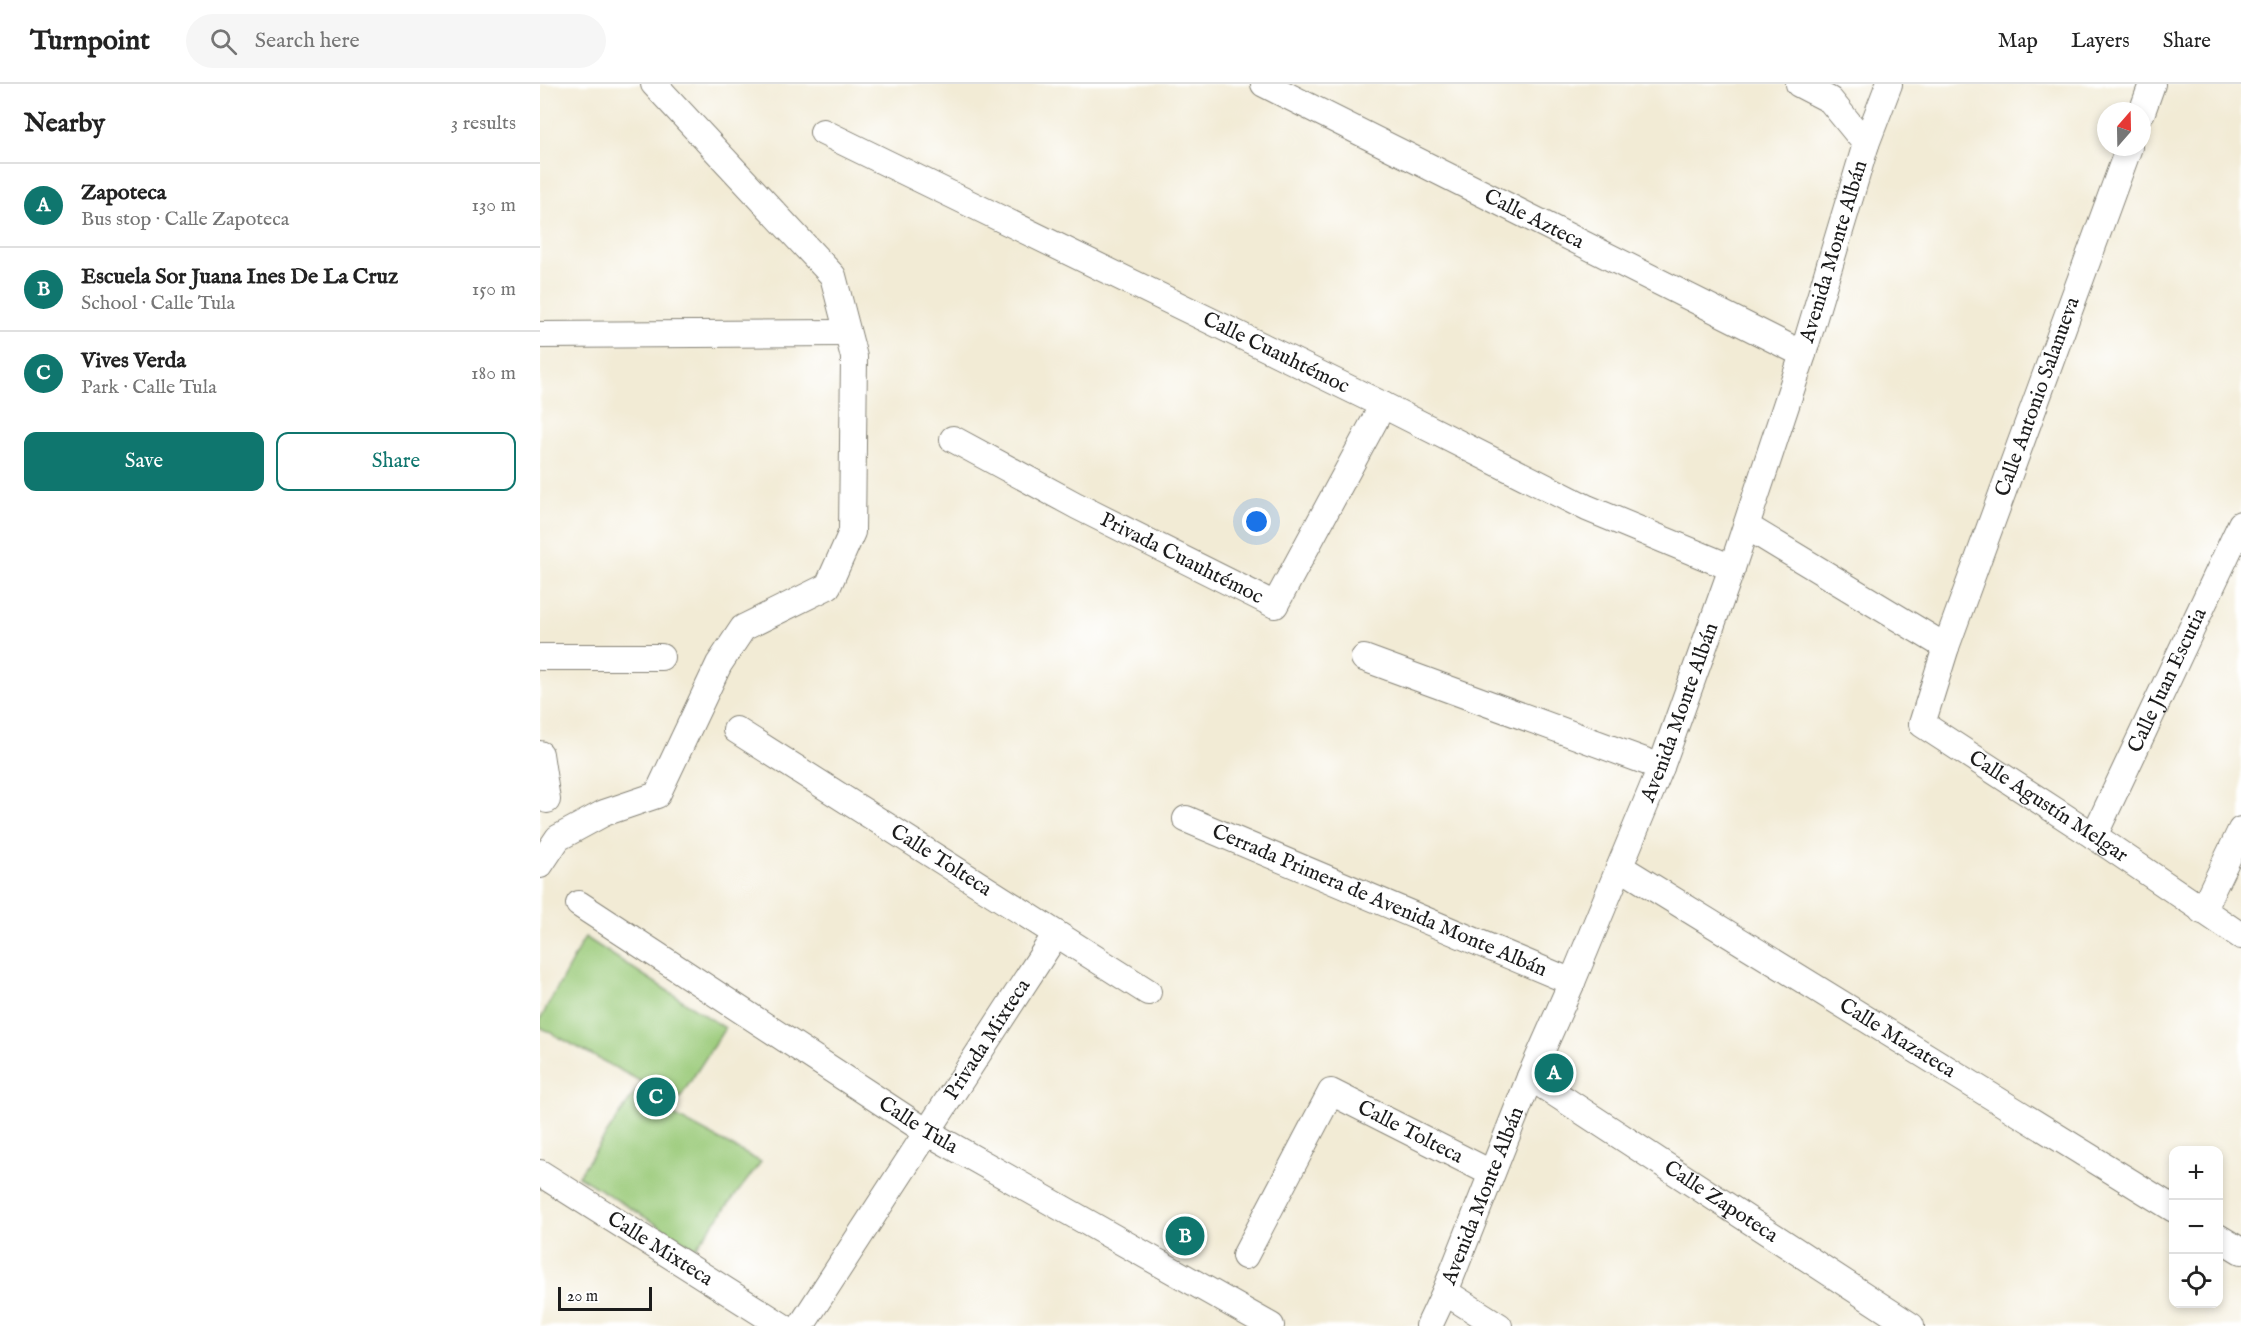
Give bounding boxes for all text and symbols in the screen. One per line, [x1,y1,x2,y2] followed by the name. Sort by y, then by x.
[186,14,606,68] search box
[30,24,150,59] text: Turnpoint
[207,25,240,58] icon: search
[255,27,360,55] text: Search here
[1998,28,2038,55] text: Map
[2071,28,2130,55] text: Layers
[2163,28,2211,55] text: Share
[2097,102,2151,156] north arrow
[24,107,105,140] text: Nearby
[451,111,516,136] text: 3 results
[1793,157,1874,347] street label: Avenida Monte Albán
[81,179,166,207] text: Zapoteca
[1479,183,1589,256] street label: Calle Azteca
[37,193,50,218] text: A
[471,193,516,218] text: 130 m
[81,207,290,232] text: Bus stop · Calle Zapoteca
[81,263,398,291] text: Escuela Sor Juana Ines De La Cruz
[37,277,50,302] text: B
[472,277,516,302] text: 150 m
[81,291,235,316] text: School · Calle Tula
[1989,293,2087,501] street label: Calle Antonio Salanueva
[1198,306,1354,400] street label: Calle Cuauhtémoc
[81,347,186,375] text: Vives Verda
[36,361,51,386] text: C
[471,361,516,386] text: 180 m
[81,375,217,400] text: Park · Calle Tula
[24,432,264,491] button: Save
[276,432,516,491] button: Share
[1096,506,1268,610] street label: Privada Cuauhtémoc
[1242,507,1271,536] your location
[2122,603,2213,757] street label: Calle Juan Escutia
[1634,619,1725,807] street label: Avenida Monte Albán
[1963,744,2134,869] street label: Calle Agustín Melgar
[885,818,998,903] street label: Calle Tolteca
[1208,818,1551,983] street label: Cerrada Primera de Avenida Monte Albán
[938,973,1037,1105] street label: Privada Mixteca
[1834,992,1962,1085] street label: Calle Mazateca
[1534,1050,1574,1096] pin: A
[636,1074,676,1120] pin: C
[873,1090,964,1161] street label: Calle Tula
[1353,1094,1469,1171] street label: Calle Tolteca
[1435,1103,1530,1290] street label: Avenida Monte Albán
[2169,1146,2223,1308] map controls
[2169,1146,2223,1200] button: +
[1659,1155,1784,1249] street label: Calle Zapoteca
[2169,1200,2223,1254] button: −
[602,1205,719,1293] street label: Calle Mixteca
[1166,1214,1204,1258] pin: B
[2169,1254,2223,1308] button: locate
[558,1284,652,1312] scale bar
[567,1287,598,1307] text: 20 m

